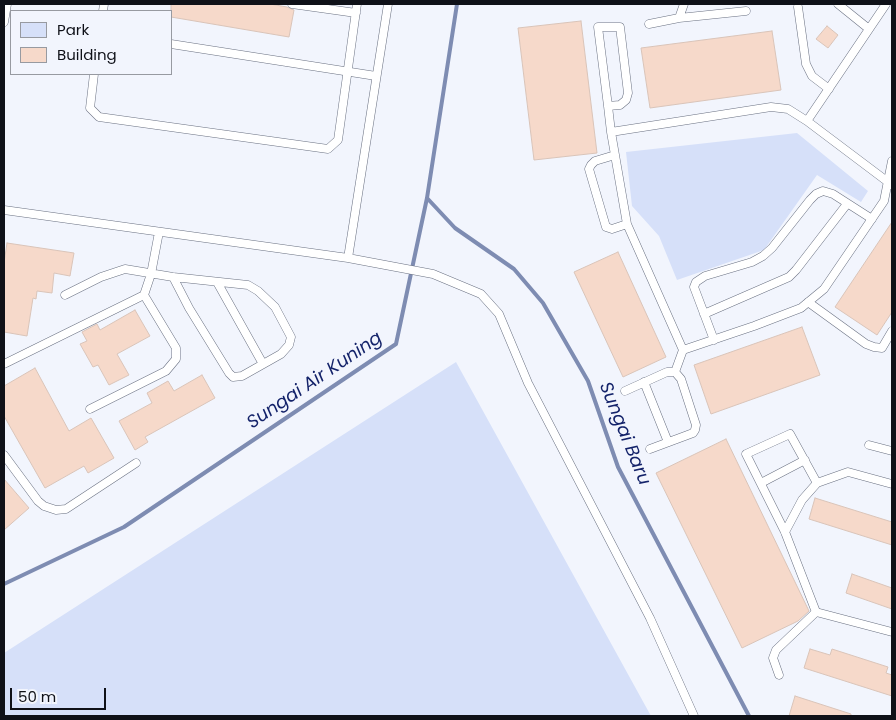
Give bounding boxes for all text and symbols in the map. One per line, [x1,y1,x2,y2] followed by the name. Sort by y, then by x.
[10,10,172,75] legend
[57,19,89,40] text: Park
[57,44,117,65] text: Building
[243,328,387,434] water label: Sungai Air Kuning
[594,379,654,489] water label: Sungai Baru
[12,678,109,710] scale bar
[18,686,56,707] text: 50 m

